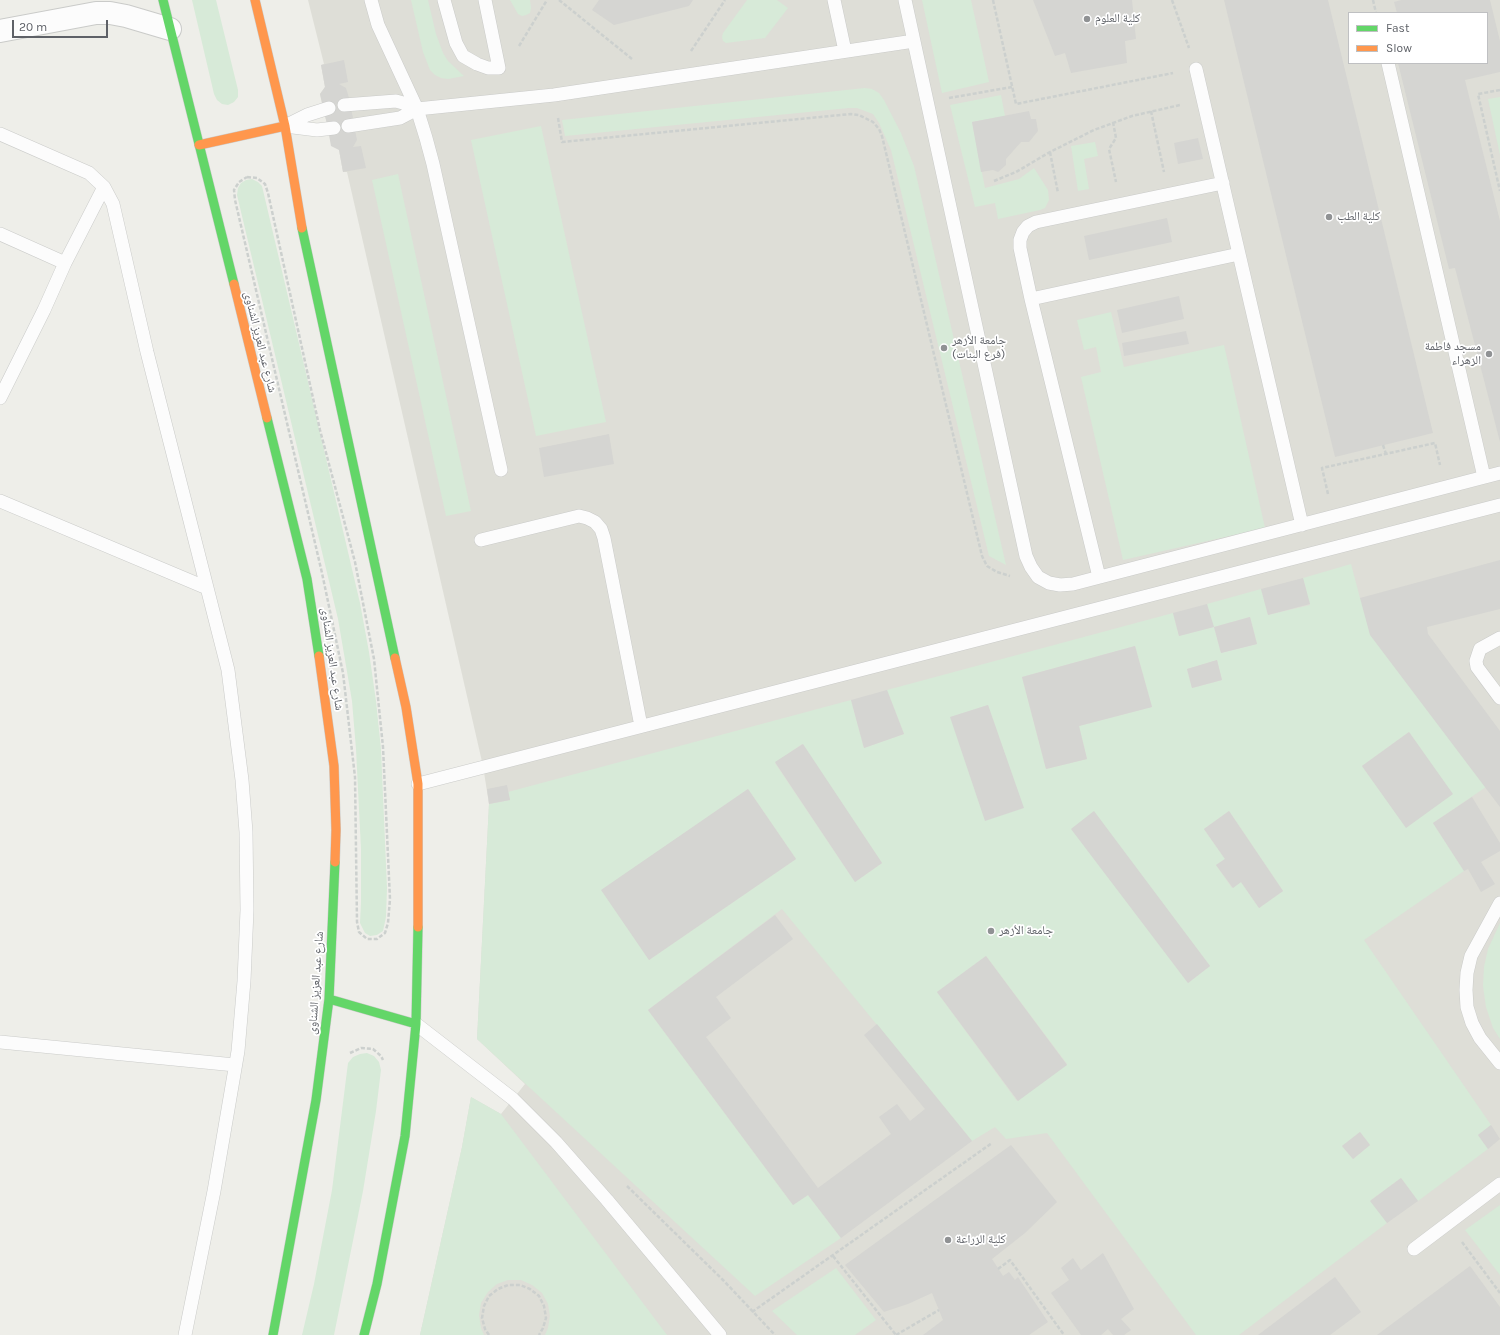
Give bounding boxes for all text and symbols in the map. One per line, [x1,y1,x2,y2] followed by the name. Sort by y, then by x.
[14,12,110,38] scale bar
[1095,12,1140,26] place label: كلية العلوم
[1348,12,1488,64] legend
[1082,14,1092,24] marker: كلية العلوم
[19,20,47,34] text: 20 m
[1386,21,1409,35] text: Fast
[1386,41,1412,55] text: Slow
[1337,210,1380,224] place label: كلية الطب
[1324,212,1334,222] marker: كلية الطب
[240,290,280,394] street label: شارع عبد العزيز الشناوى
[952,334,1006,362] place label: جامعة الأزهر (فرع البنات)
[1425,340,1481,368] place label: مسجد فاطمة الزهراء
[939,343,949,353] marker: جامعة الأزهر (فرع البنات)
[1484,349,1494,359] marker: مسجد فاطمة الزهراء
[318,607,346,711] street label: شارع عبد العزيز الشناوى
[999,924,1053,938] place label: جامعة الأزهر
[986,926,996,936] marker: جامعة الأزهر
[305,931,327,1035] street label: شارع عبد العزيز الشناوى
[956,1233,1006,1247] place label: كلية الزراعة
[943,1235,953,1245] marker: كلية الزراعة

